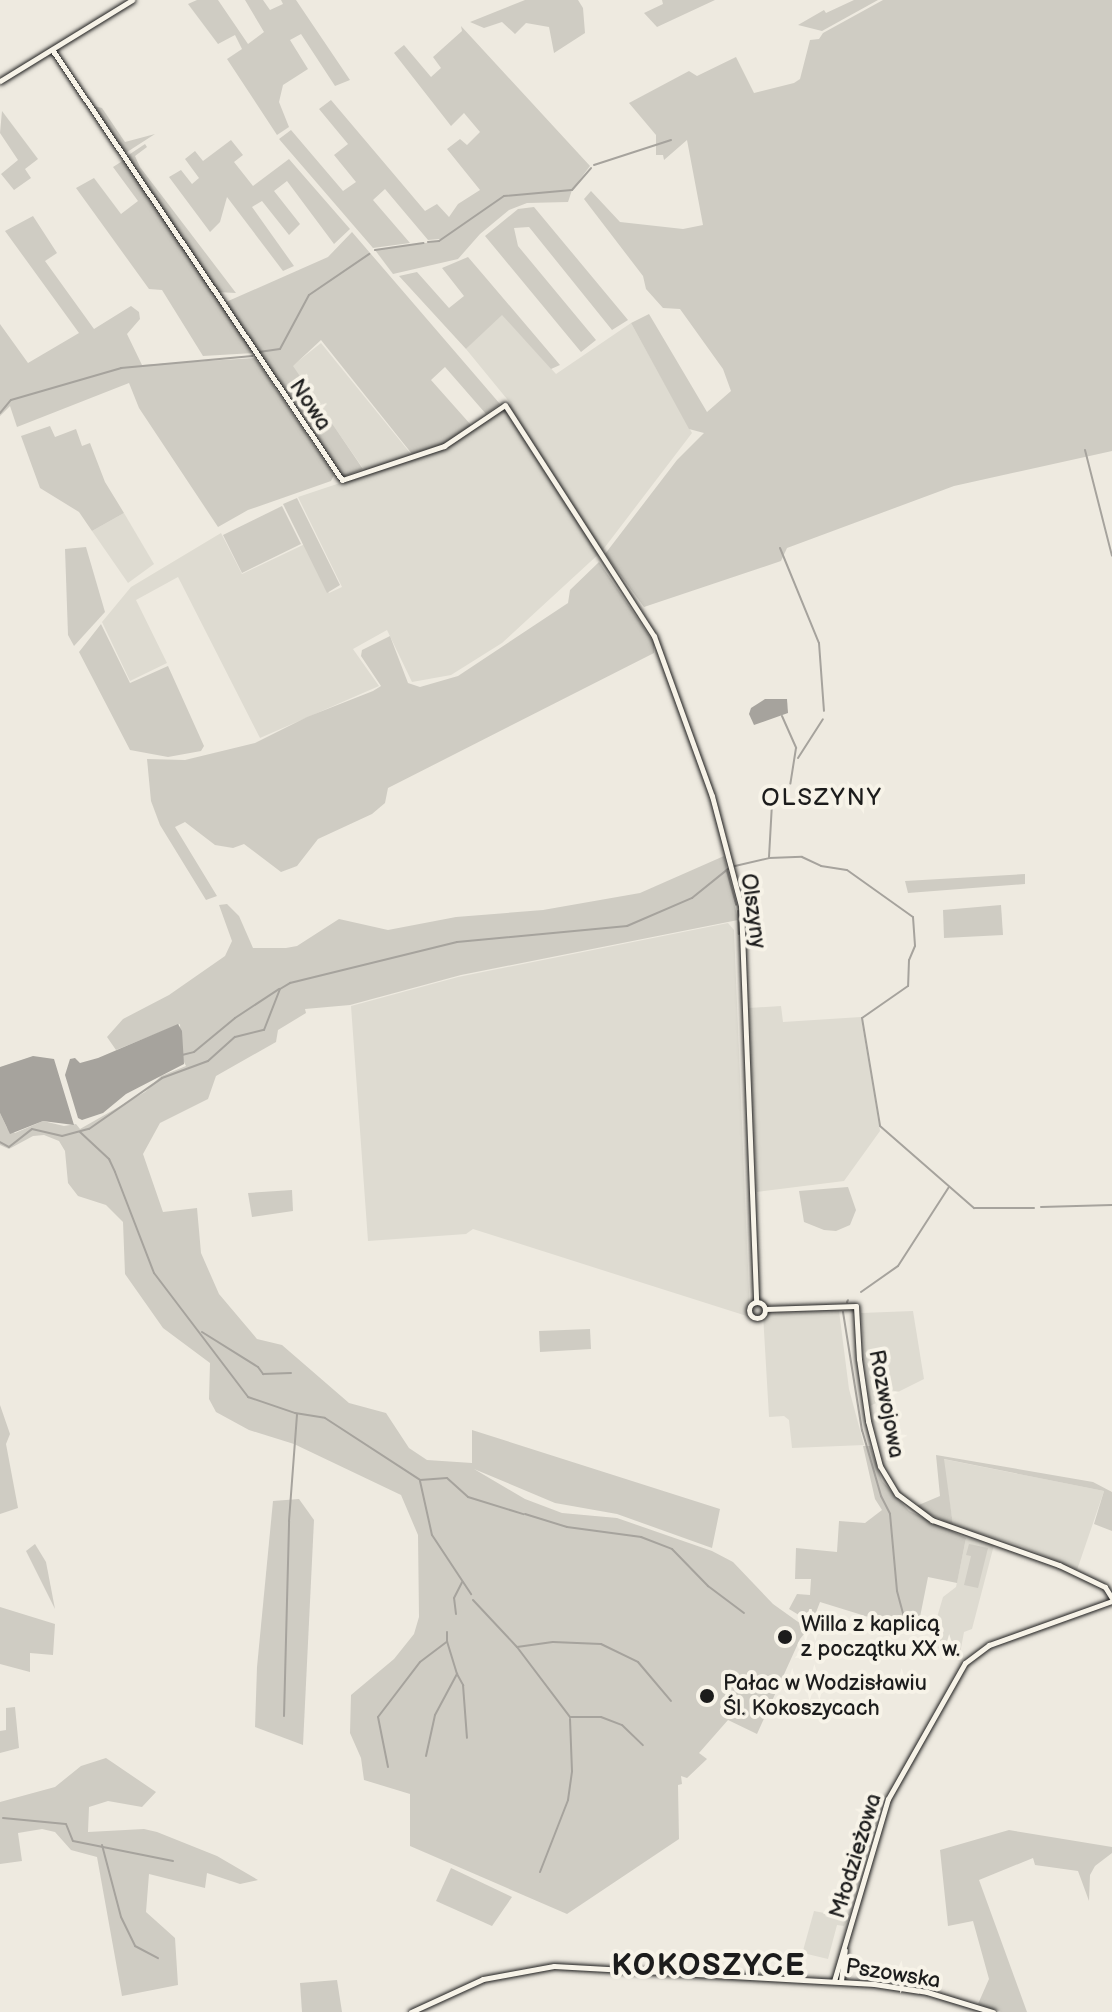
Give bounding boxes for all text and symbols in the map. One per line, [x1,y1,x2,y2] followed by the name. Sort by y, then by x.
[283,374,337,436] street label: Nowa
[761,784,883,812] district label: OLSZYNY
[735,872,771,950] street label: Olszyny
[863,1348,909,1460] street label: Rozwojowa
[801,1611,961,1662] place label: Willa z kaplicą z początku XX w.
[776,1628,794,1646] marker: Willa z kaplicą z początku XX w.
[723,1670,928,1722] place label: Pałac w Wodzisławiu Śl. Kokoszycach
[698,1687,716,1705] marker: Pałac w Wodzisławiu Śl. Kokoszycach
[824,1790,888,1922] street label: Młodzieżowa
[612,1948,806,1984] district label: KOKOSZYCE
[844,1953,942,1995] street label: Pszowska

